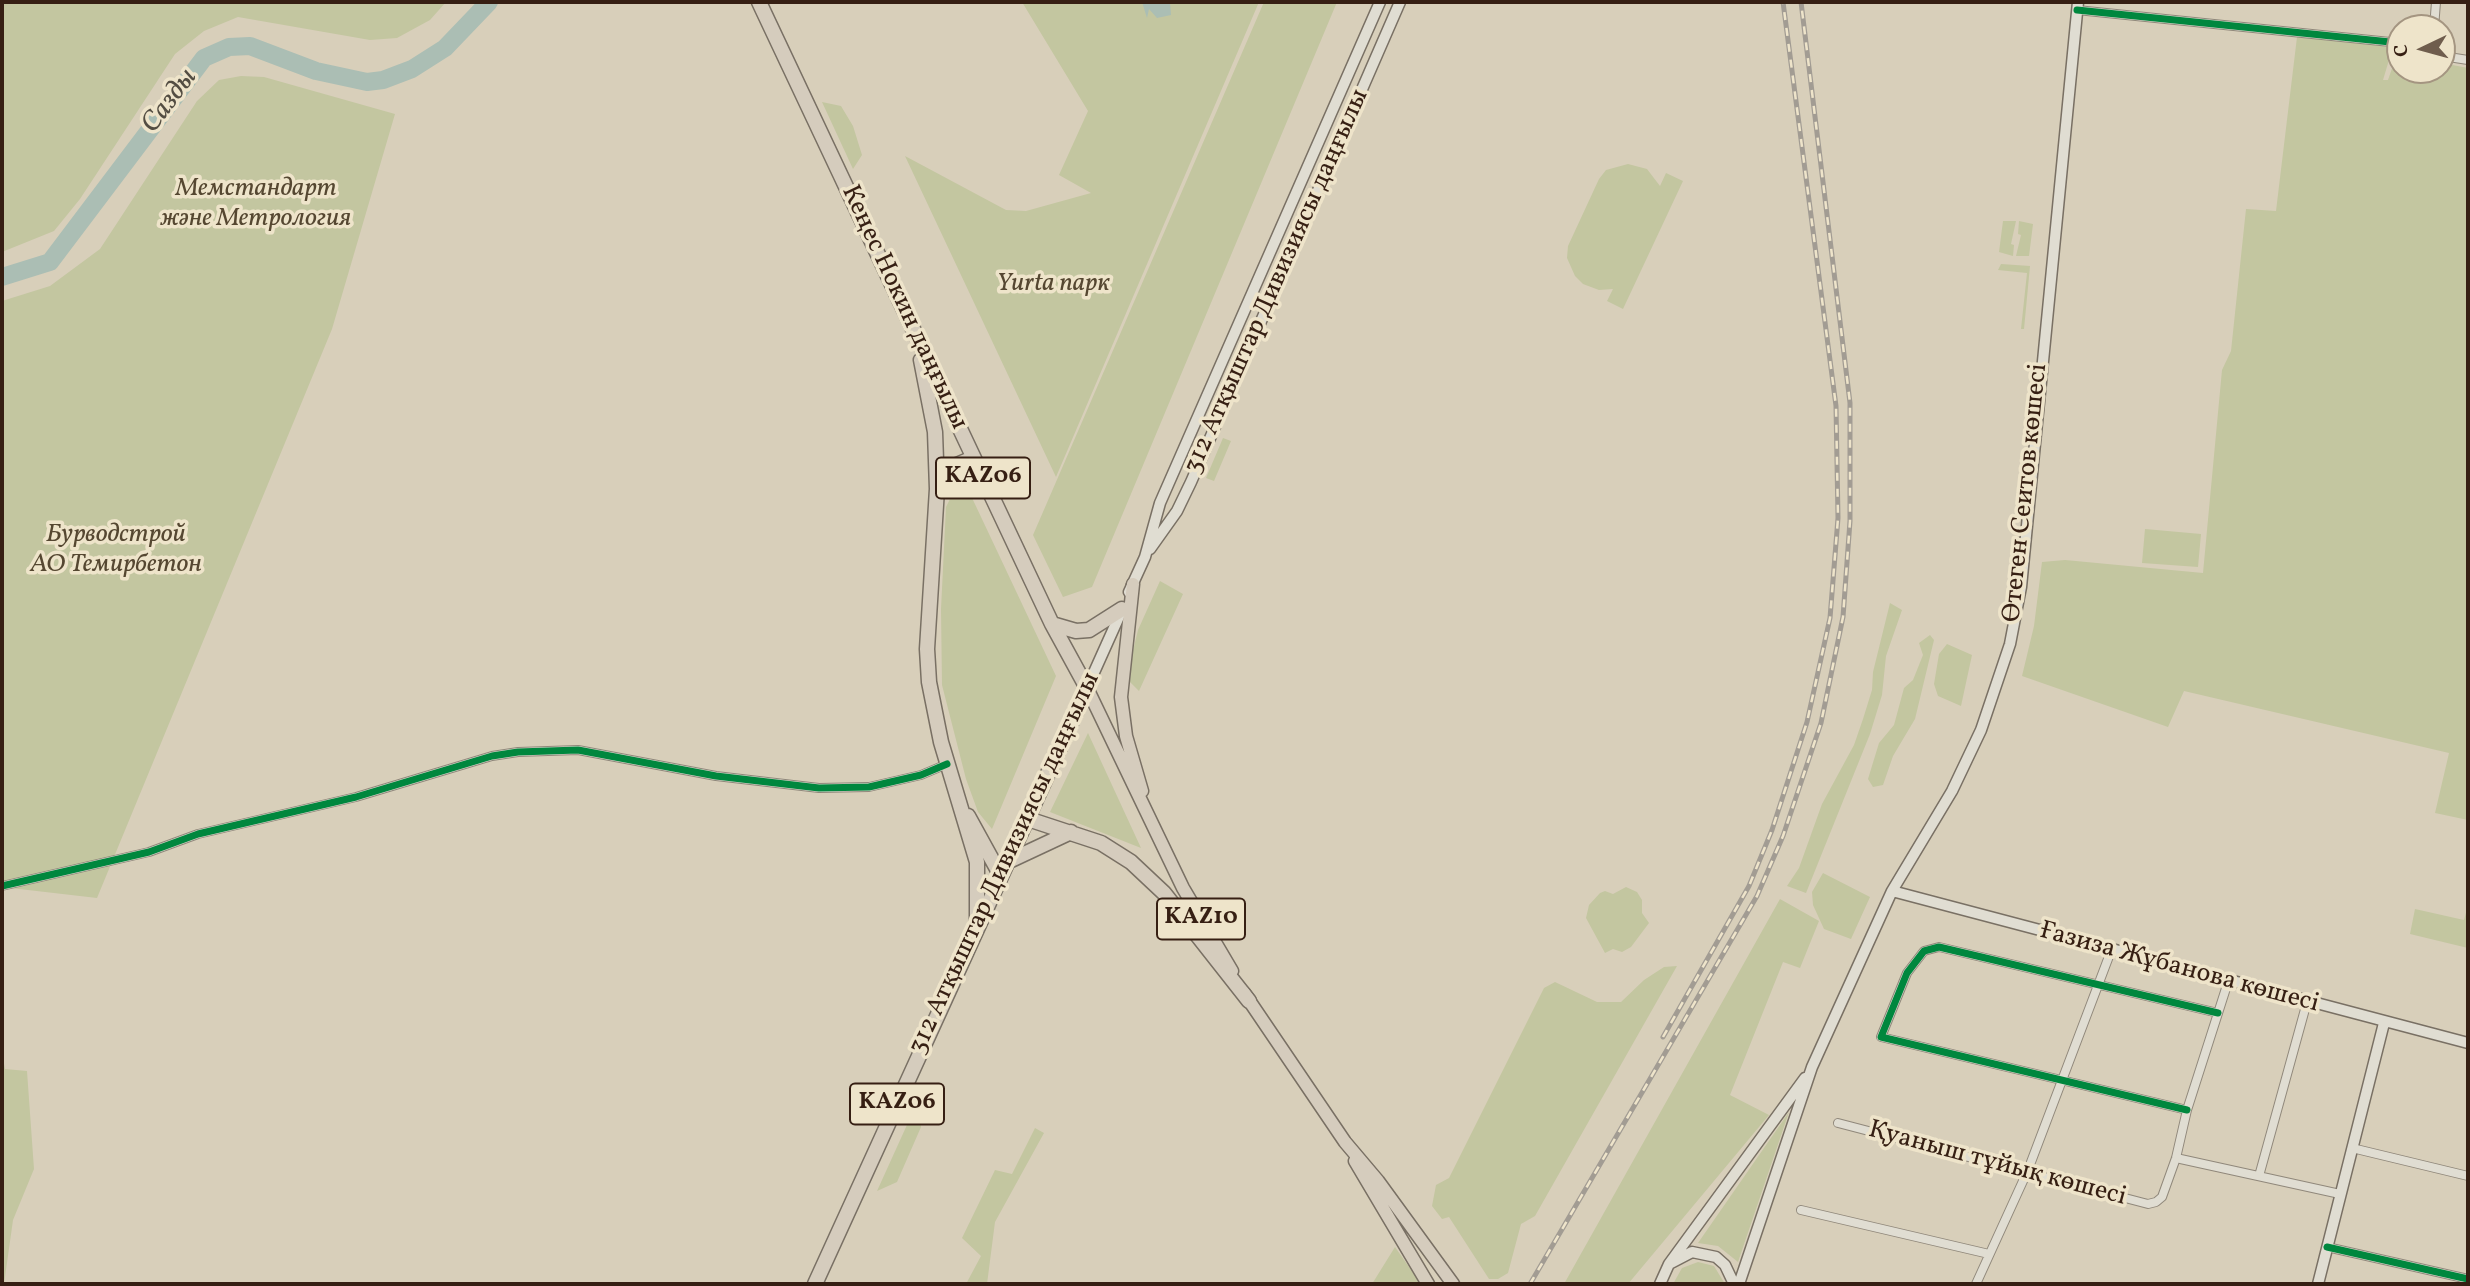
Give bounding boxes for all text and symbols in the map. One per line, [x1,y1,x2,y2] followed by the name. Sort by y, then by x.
[2386,14,2456,84] north arrow
[2389,43,2416,58] text: С
[136,63,206,141] water label: Сазды
[1179,85,1377,479] street label: 312 Атқыштар Дивизиясы даңғылы
[161,174,351,235] park label: Мемстандарт және Метрология
[833,181,973,435] street label: Кеңес Нокин даңғылы
[997,269,1109,301] park label: Yurta парк
[1998,362,2056,624] street label: Өтеген Сеитов көшесі
[936,458,1030,499] road number: KАZ06
[30,520,202,582] park label: Бурводстрой АО Темирбетон
[904,668,1108,1060] street label: 312 Атқыштар Дивизиясы даңғылы
[1157,898,1245,939] road number: KAZ10
[2036,917,2322,1021] street label: Ғазиза Жұбанова көшесі
[850,1084,944,1124] road number: KАZ06
[1865,1116,2129,1214] street label: Қуаныш тұйық көшесі

